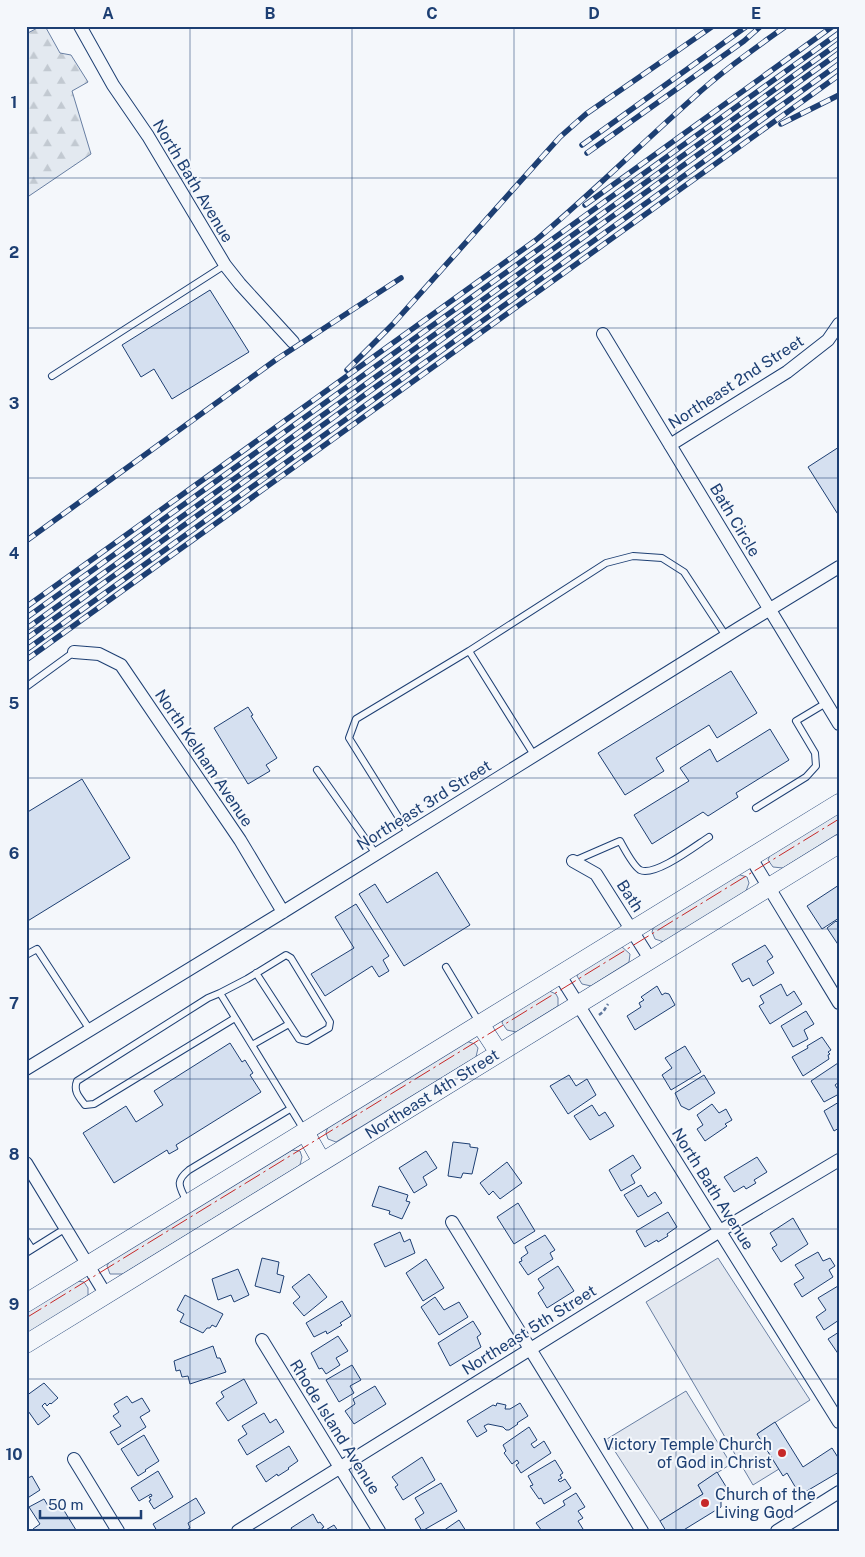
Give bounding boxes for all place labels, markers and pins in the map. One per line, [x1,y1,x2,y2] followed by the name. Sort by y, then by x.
[603,1435,772,1472] place label: Victory Temple Church of God in Christ
[776,1447,788,1459] marker: Victory Temple Church of God in Christ
[715,1485,816,1522] place label: Church of the Living God
[699,1497,711,1509] marker: Church of the Living God

